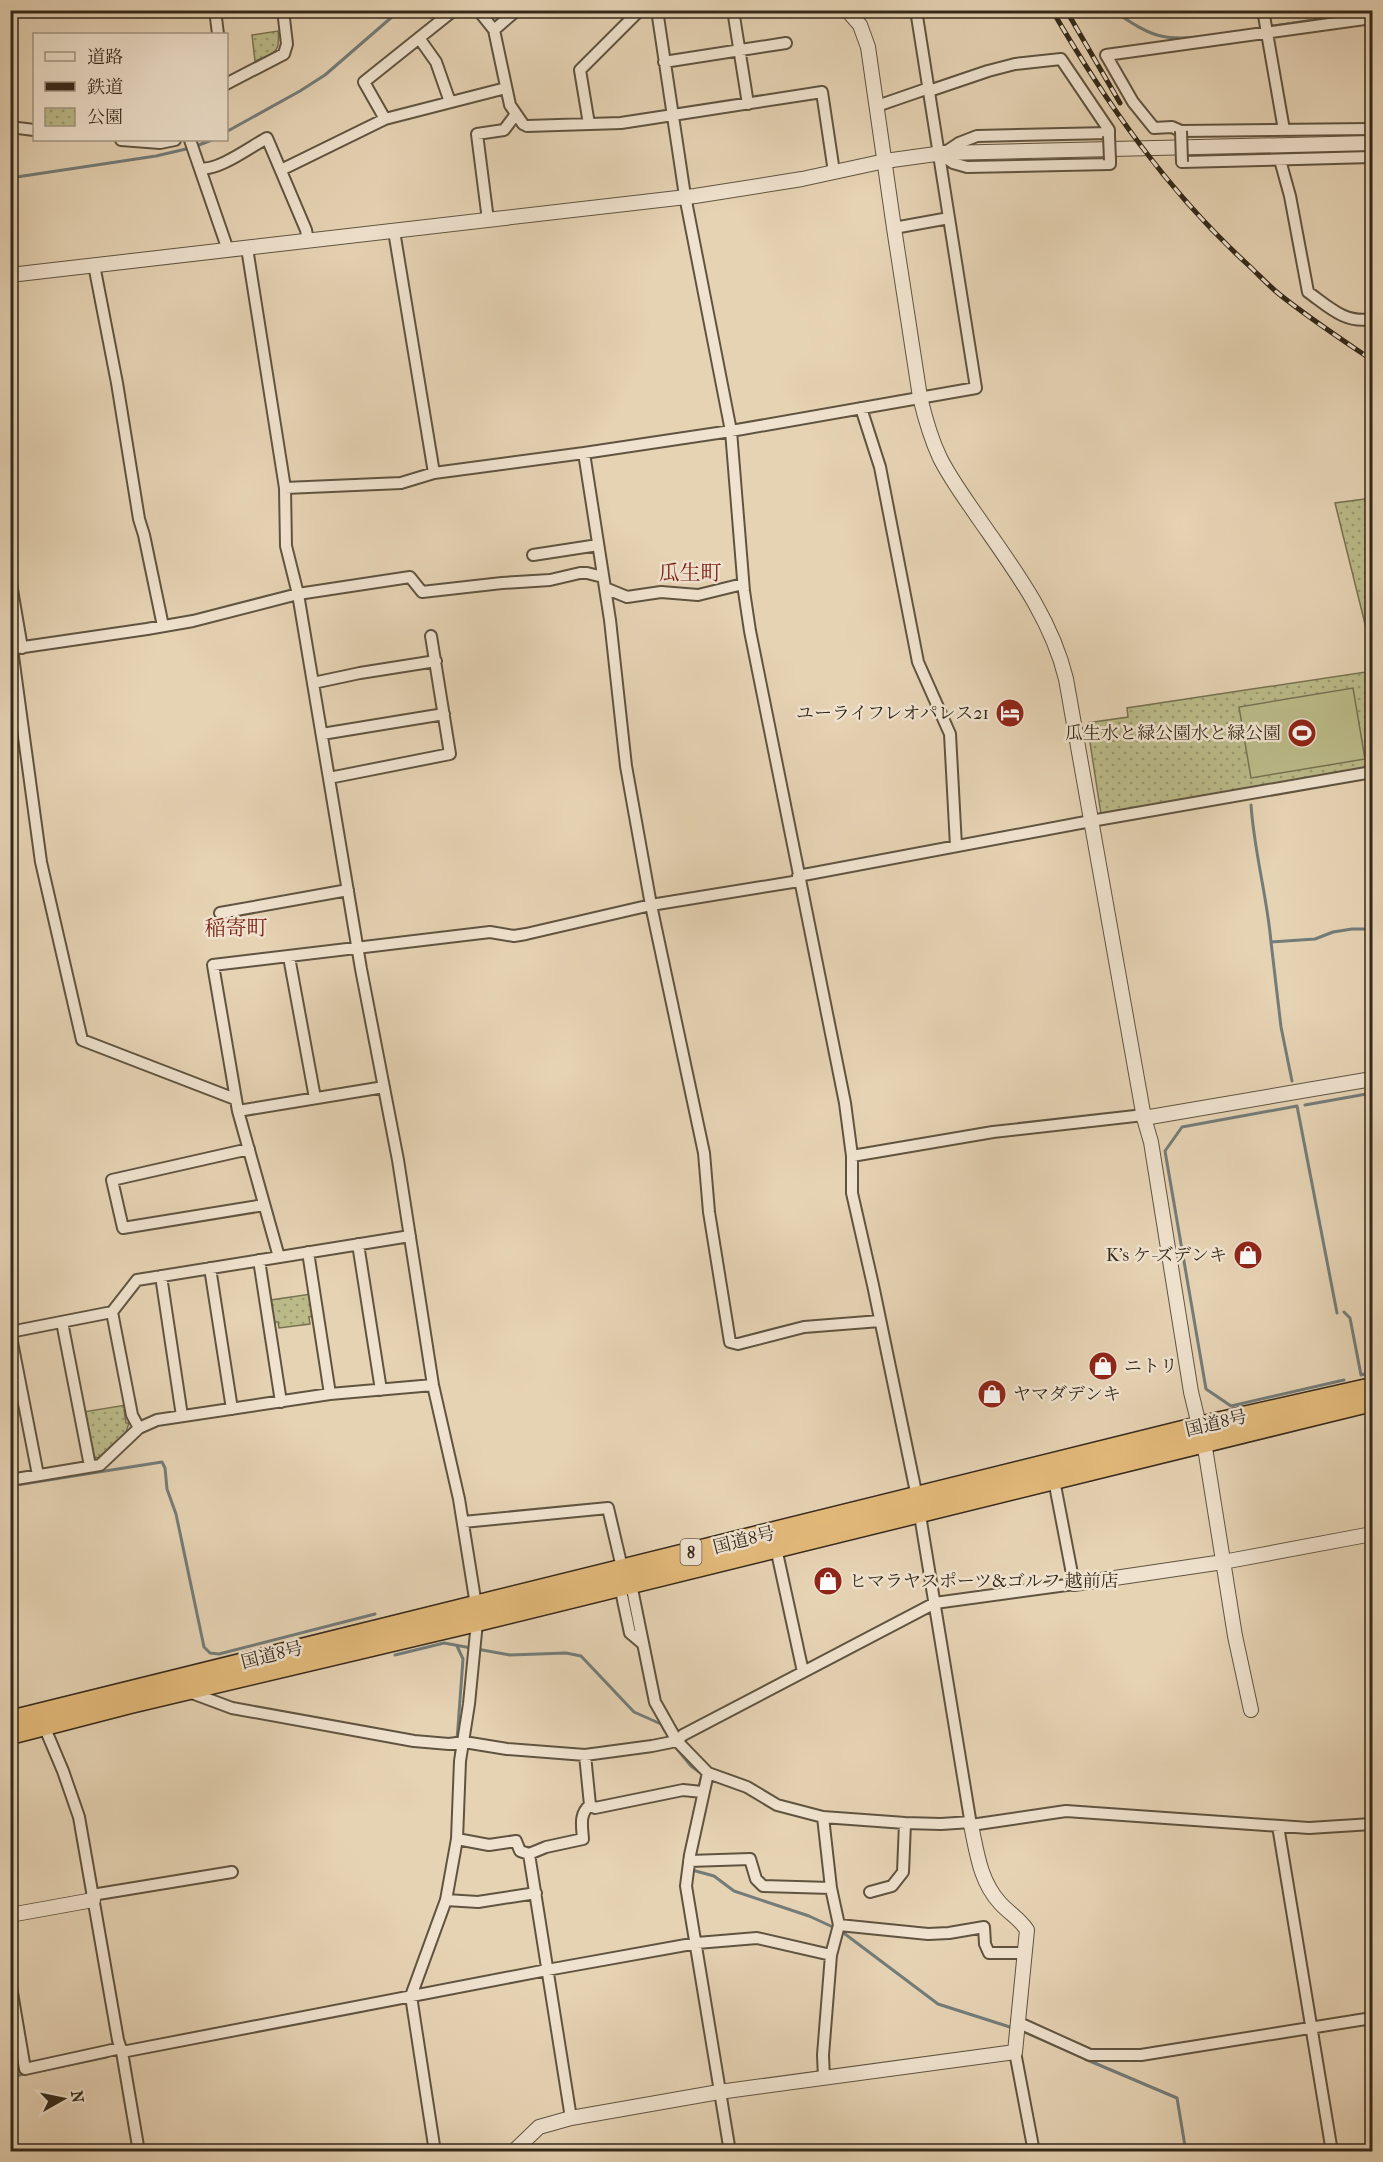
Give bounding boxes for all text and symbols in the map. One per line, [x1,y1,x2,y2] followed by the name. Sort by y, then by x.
[33,33,228,141] legend
[87,47,123,68] text: 道路
[87,77,123,98] text: 鉄道
[87,107,123,128] text: 公園
[659,561,722,585] district label: 瓜生町
[994,697,1026,729] hotel icon: ユーライフレオパレス21
[796,703,989,724] place label: ユーライフレオパレス21
[1286,717,1318,749] sports icon: 瓜生水と緑公園水と緑公園
[1065,723,1281,744] place label: 瓜生水と緑公園水と緑公園
[205,916,268,940] district label: 稲寄町
[1232,1239,1264,1271] shop icon: K's ケ-ズデンキ
[1106,1245,1227,1266] place label: K's ケ-ズデンキ
[1087,1350,1119,1382] shop icon: ニトリ
[1124,1356,1178,1377] place label: ニトリ
[976,1378,1008,1410] shop icon: ヤマダデンキ
[1013,1384,1121,1405] place label: ヤマダデンキ
[1183,1406,1249,1441] street label: 国道8号
[711,1523,777,1558] street label: 国道8号
[680,1539,702,1565] road number: 8
[812,1565,844,1597] shop icon: ヒマラヤスポーツ&ゴルフ 越前店
[849,1571,1119,1592] place label: ヒマラヤスポーツ&ゴルフ 越前店
[239,1638,305,1673] street label: 国道8号
[33,2069,93,2129] north arrow
[67,2089,88,2105] text: N

